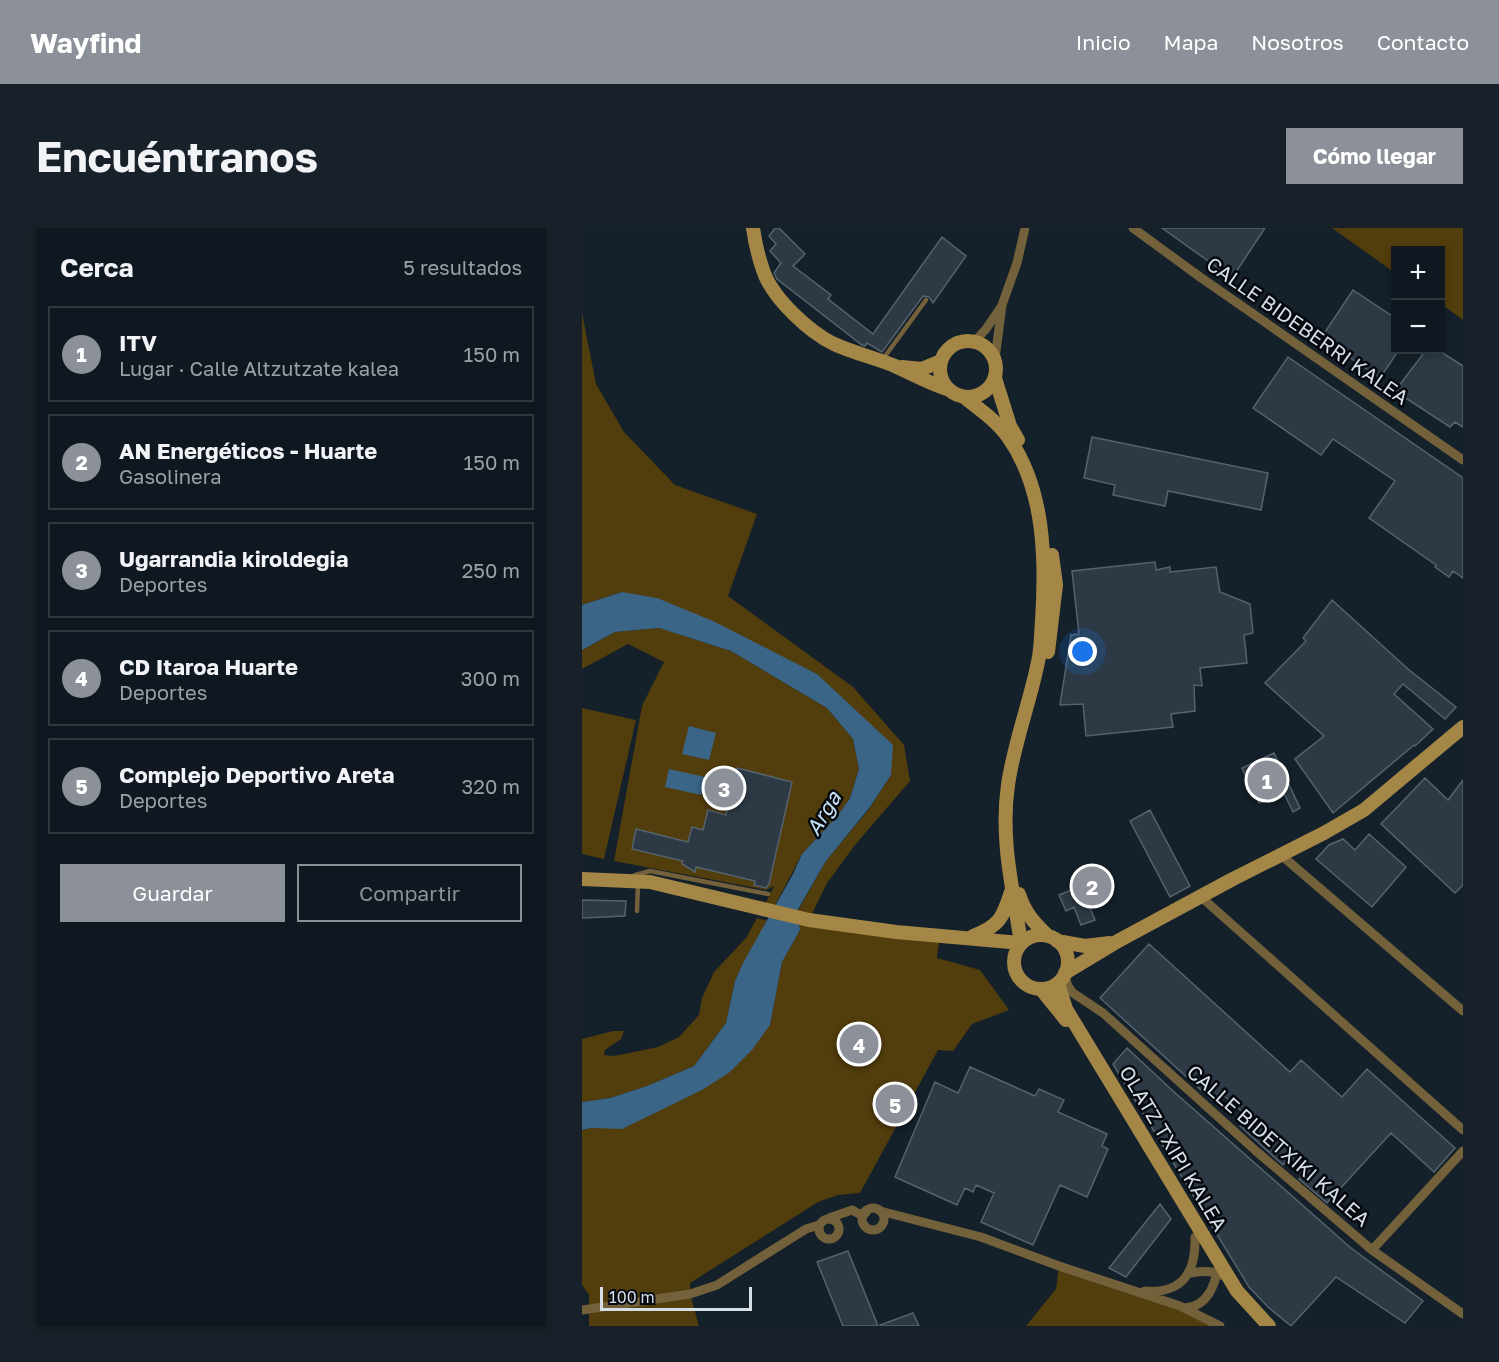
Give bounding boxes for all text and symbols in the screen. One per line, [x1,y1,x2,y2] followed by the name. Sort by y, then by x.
[30,26,142,59] text: Wayfind
[1076,29,1131,55] text: Inicio
[1164,29,1218,55] text: Mapa
[1251,29,1344,55] text: Nosotros
[1377,29,1469,55] text: Contacto
[1286,128,1463,184] button: Cómo llegar
[36,131,318,181] text: Encuéntranos
[1391,246,1445,354] map controls
[1391,246,1445,300] button: +
[1202,251,1414,409] street label: CALLE BIDEBERRI KALEA
[60,252,134,283] text: Cerca
[403,255,522,279] text: 5 resultados
[1391,300,1445,354] button: −
[119,329,157,356] text: ITV
[76,342,87,366] text: 1
[464,342,520,366] text: 150 m
[119,356,399,380] text: Lugar · Calle Altzutzate kalea
[119,437,377,464] text: AN Energéticos - Huarte
[75,450,88,474] text: 2
[464,450,520,474] text: 150 m
[119,464,222,488] text: Gasolinera
[119,545,348,572] text: Ugarrandia kiroldegia
[75,558,88,582] text: 3
[462,558,520,582] text: 250 m
[119,572,207,596] text: Deportes
[1068,637,1097,666] your location
[119,653,298,680] text: CD Itaroa Huarte
[75,666,88,690] text: 4
[461,666,520,690] text: 300 m
[119,680,207,704] text: Deportes
[1248,758,1286,802] pin: 1
[119,761,395,788] text: Complejo Deportivo Areta
[704,766,744,810] pin: 3
[75,774,88,798] text: 5
[462,774,520,798] text: 320 m
[800,785,847,840] water label: Arga
[119,788,207,812] text: Deportes
[60,864,285,922] button: Guardar
[297,864,522,922] button: Compartir
[1072,864,1112,908] pin: 2
[840,1022,878,1066] pin: 4
[1183,1059,1375,1231] street label: CALLE BIDETXIKI KALEA
[1115,1061,1233,1235] street label: OLATZ TXIPI KALEA
[876,1082,914,1126] pin: 5
[600,1284,752,1312] scale bar
[609,1287,655,1307] text: 100 m

